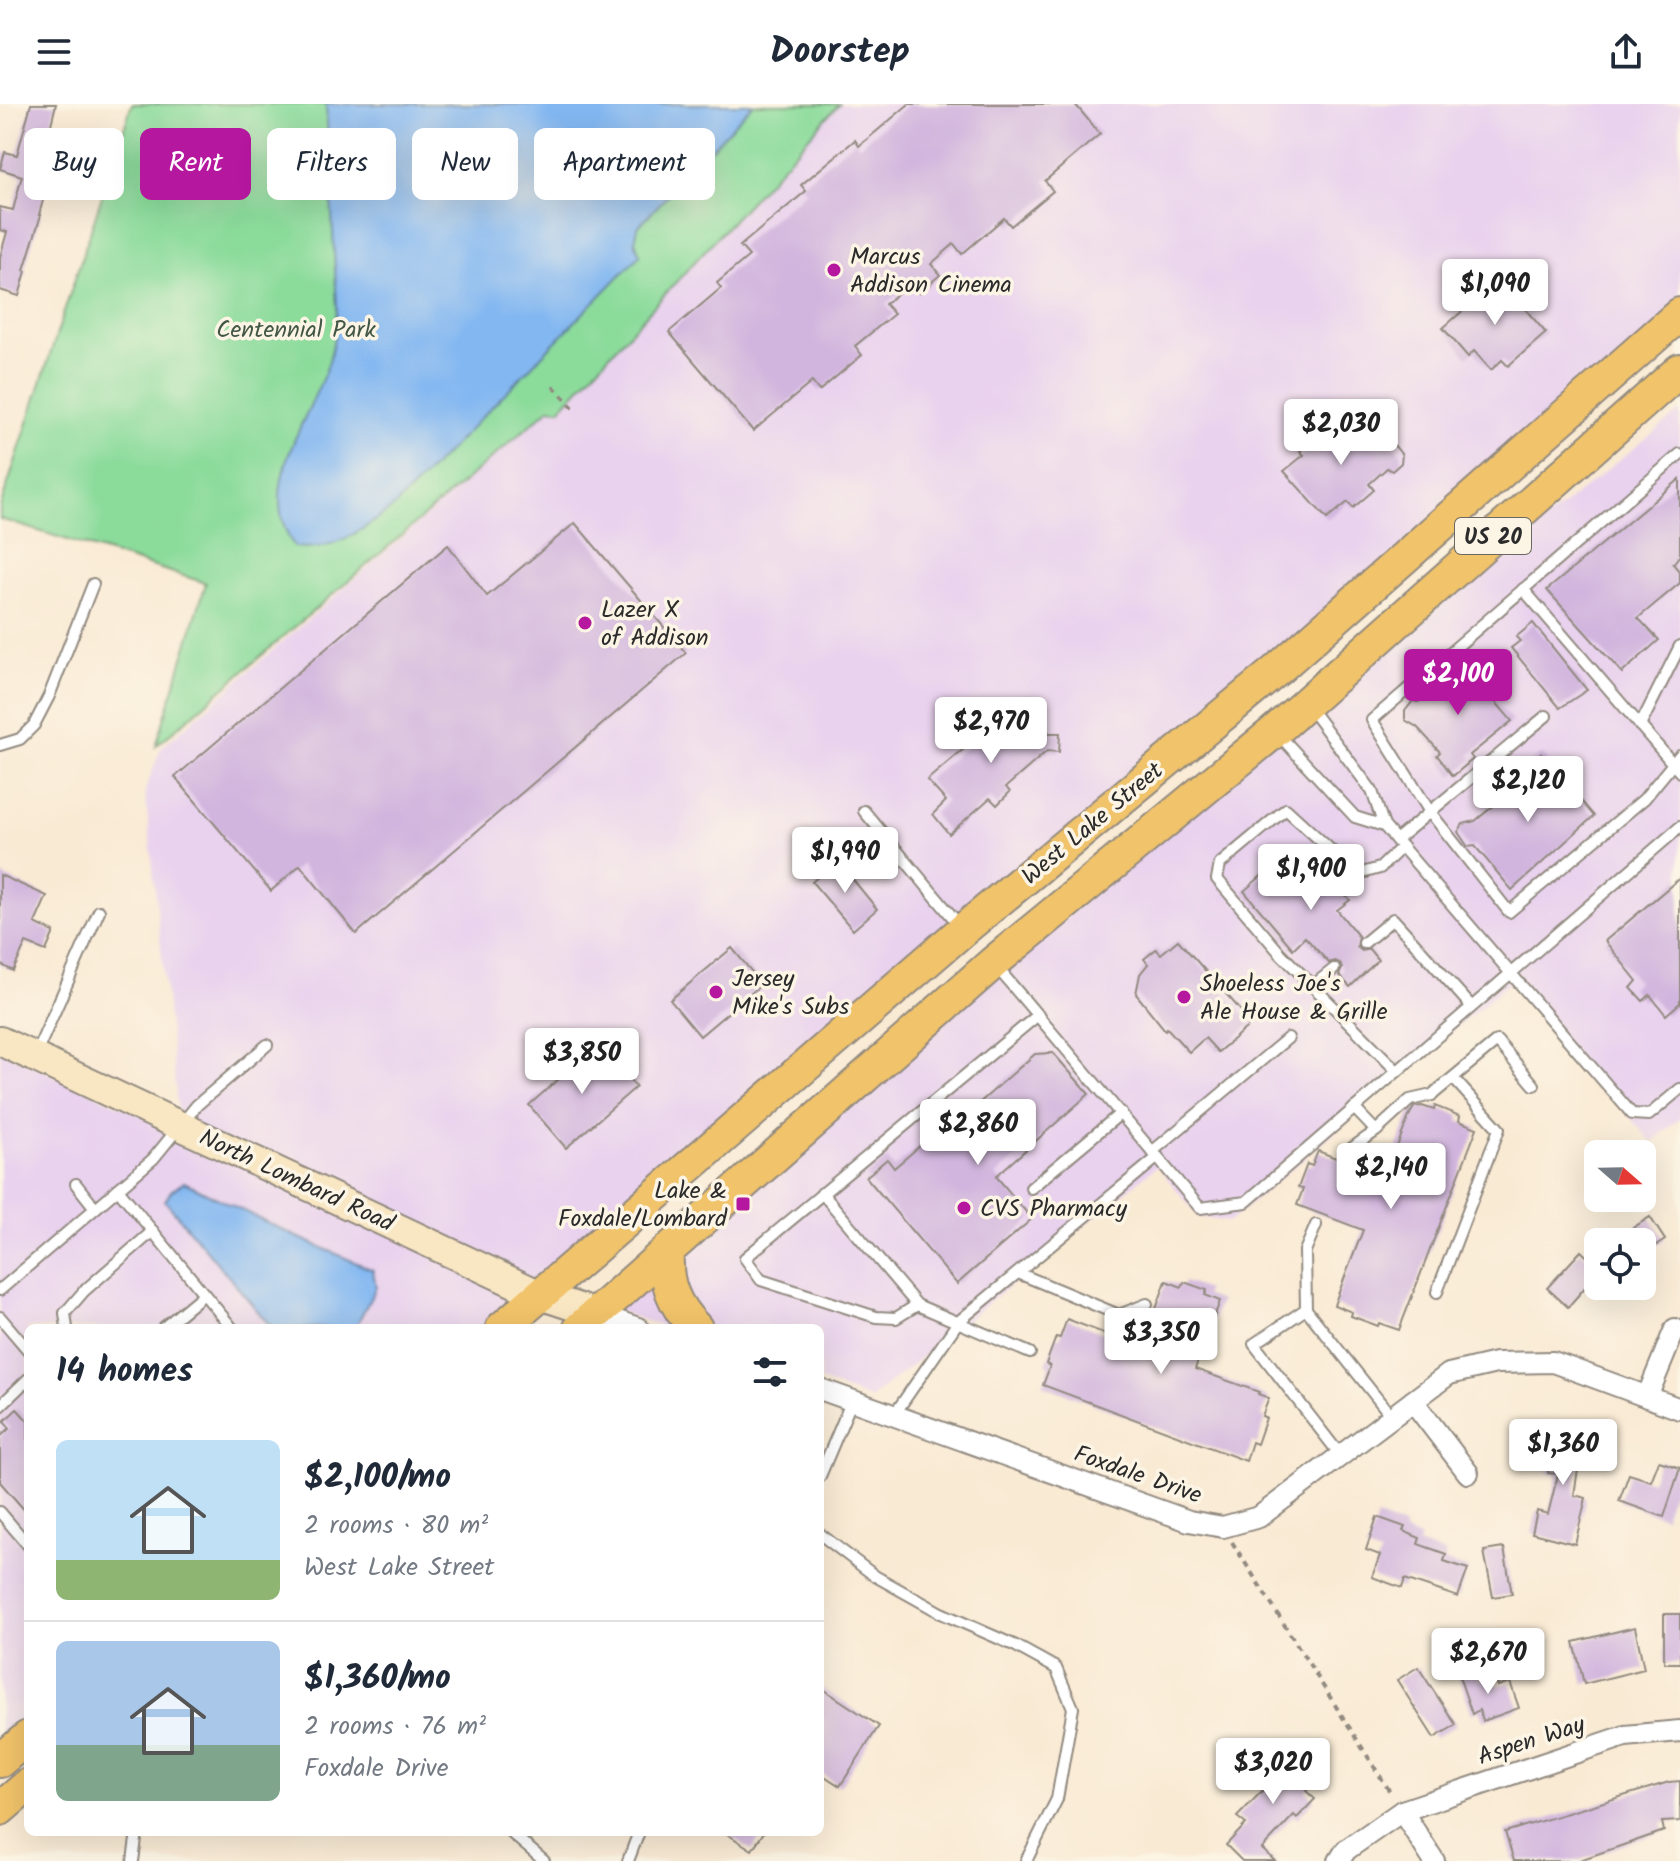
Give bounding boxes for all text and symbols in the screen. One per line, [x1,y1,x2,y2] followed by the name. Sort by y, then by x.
[770,24,910,81] text: Doorstep
[32,30,76,74] icon: menu
[1604,30,1648,74] icon: share
[24,128,124,200] chip: Buy
[140,128,251,200] chip: Rent
[267,128,396,200] chip: Filters
[412,128,518,200] chip: New
[534,128,715,200] chip: Apartment
[850,238,1012,305] place label: Marcus Addison Cinema
[1430,259,1560,327] pin: $1,090
[825,261,843,279] marker: Marcus Addison Cinema
[1460,264,1530,306] text: $1,090
[216,311,377,350] park label: Centennial Park
[1276,399,1406,467] pin: $2,030
[1302,404,1380,446] text: $2,030
[1455,518,1531,554] road number: US 20
[601,591,709,658] place label: Lazer X of Addison
[576,614,594,632] marker: Lazer X of Addison
[1393,649,1523,717] pin: $2,100
[1422,654,1494,696] text: $2,100
[926,697,1056,765] pin: $2,970
[953,702,1029,744] text: $2,970
[1013,752,1173,896] street label: West Lake Street
[1463,756,1593,824] pin: $2,120
[1491,761,1565,803] text: $2,120
[780,827,910,895] pin: $1,990
[810,832,880,874] text: $1,990
[1246,844,1376,912] pin: $1,900
[1276,849,1346,891] text: $1,900
[732,960,849,1027] place label: Jersey Mike's Subs
[1200,965,1388,1032] place label: Shoeless Joe's Ale House & Grille
[707,983,725,1001] marker: Jersey Mike's Subs
[1175,988,1193,1006] marker: Shoeless Joe's Ale House & Grille
[517,1028,647,1096] pin: $3,850
[543,1033,621,1075] text: $3,850
[913,1099,1043,1167] pin: $2,860
[938,1104,1018,1146] text: $2,860
[192,1119,401,1244] street label: North Lombard Road
[1584,1140,1656,1212] north arrow
[1584,1140,1656,1300] map controls
[1326,1143,1456,1211] pin: $2,140
[1355,1148,1427,1190] text: $2,140
[558,1172,728,1239] place label: Lake & Foxdale/Lombard
[980,1190,1128,1229] place label: CVS Pharmacy
[734,1195,752,1213] marker: Lake & Foxdale/Lombard
[955,1199,973,1217] marker: CVS Pharmacy
[1584,1228,1656,1300] button: locate
[1096,1308,1226,1376] pin: $3,350
[1122,1313,1200,1355] text: $3,350
[56,1345,193,1399] text: 14 homes
[748,1350,792,1394] icon: filters
[1498,1419,1628,1487] pin: $1,360
[1527,1424,1599,1466] text: $1,360
[1068,1435,1207,1516] street label: Foxdale Drive
[304,1451,451,1505] text: $2,100/mo
[120,1472,216,1568] icon: home
[304,1505,488,1547] text: 2 rooms · 80 m²
[304,1547,494,1589] text: West Lake Street
[1423,1628,1553,1696] pin: $2,670
[1449,1633,1527,1675] text: $2,670
[304,1652,451,1706] text: $1,360/mo
[120,1673,216,1769] icon: home
[304,1706,486,1748] text: 2 rooms · 76 m²
[1473,1706,1591,1777] street label: Aspen Way
[1208,1738,1338,1806] pin: $3,020
[1234,1743,1312,1785] text: $3,020
[304,1748,448,1790] text: Foxdale Drive

